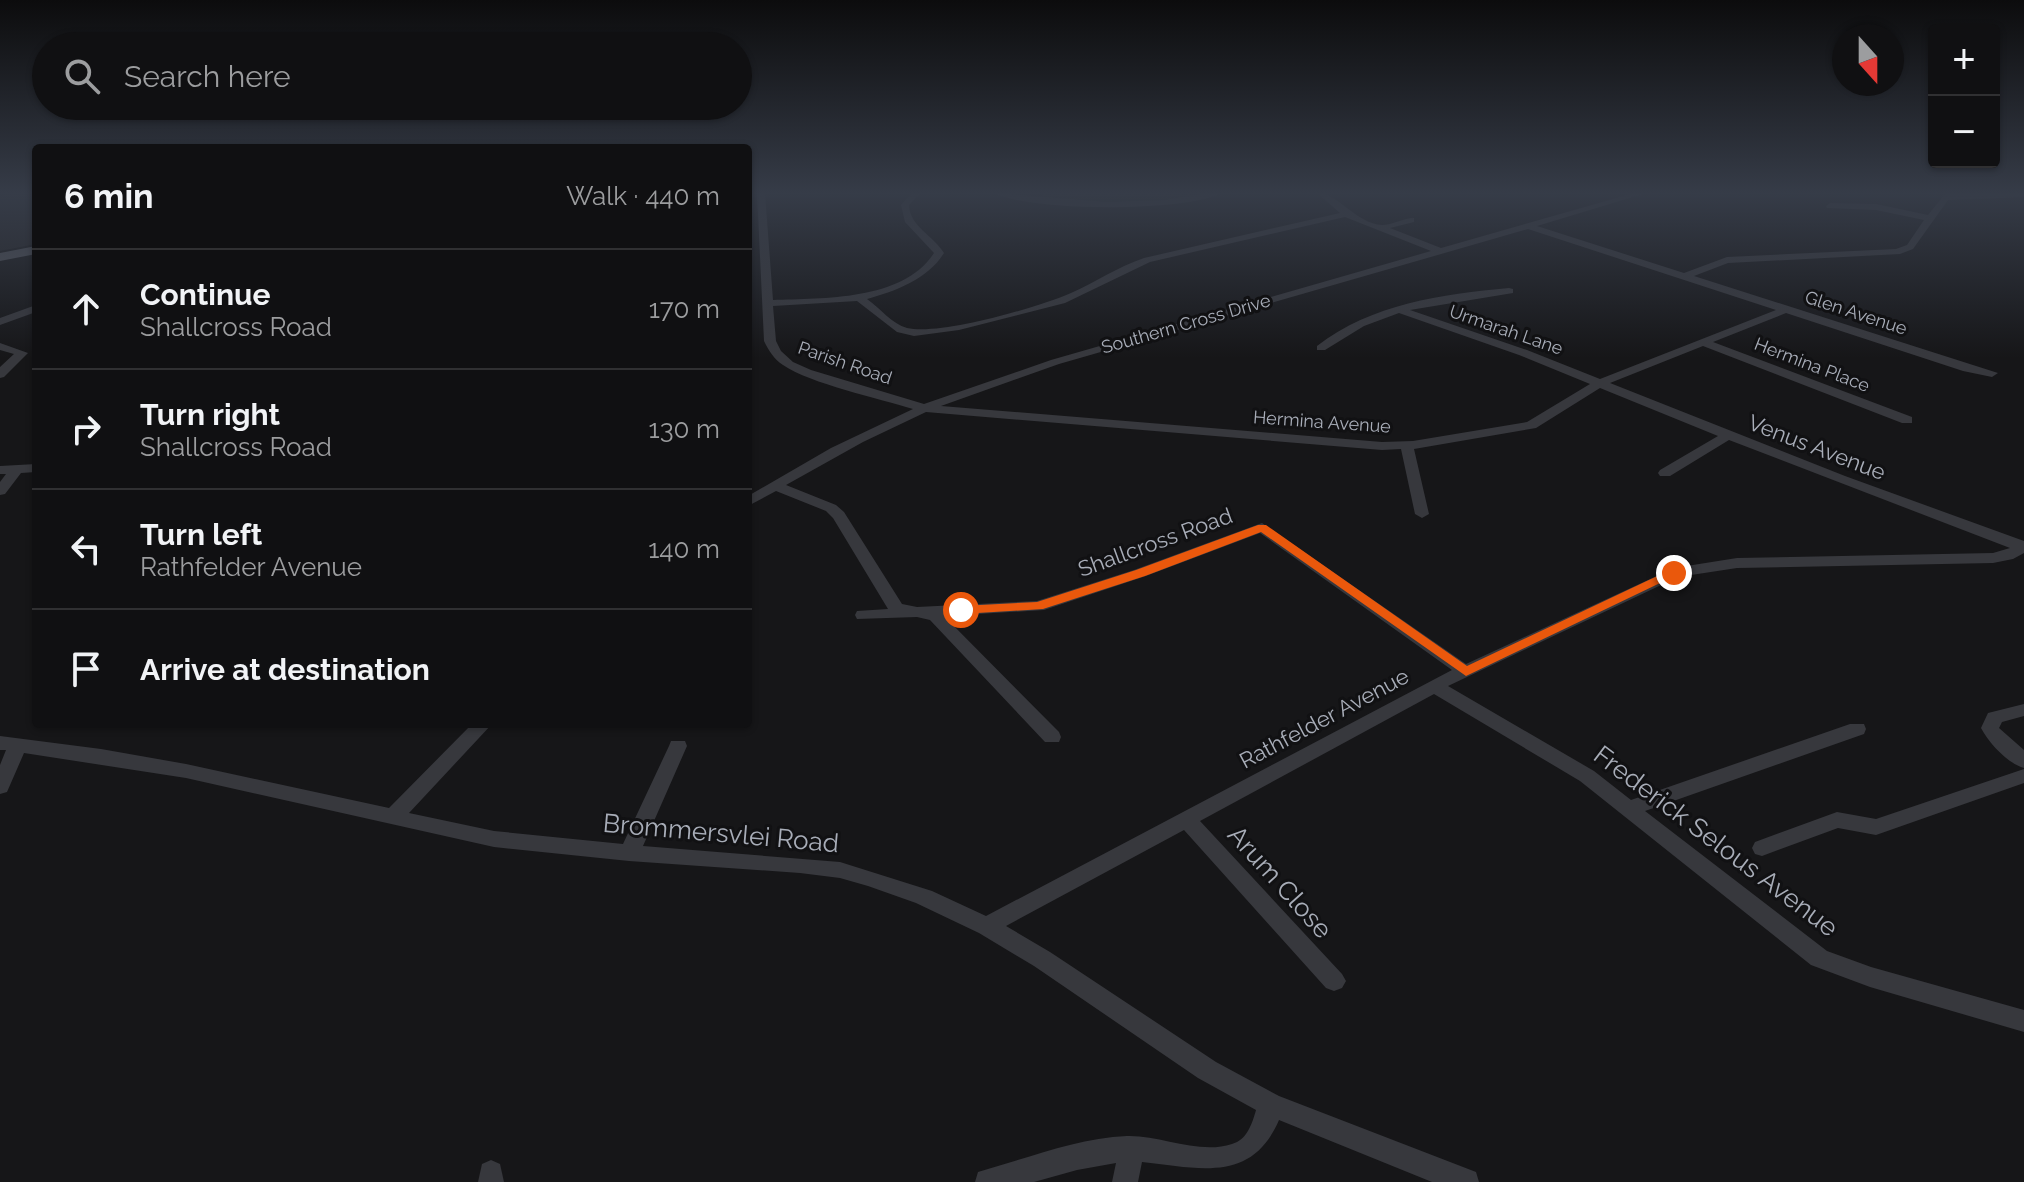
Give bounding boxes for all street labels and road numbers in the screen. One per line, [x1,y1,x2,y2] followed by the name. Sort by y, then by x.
[1802,286,1910,339] street label: Glen Avenue
[1099,289,1273,358] street label: Southern Cross Drive
[1447,300,1566,359] street label: Urmarah Lane
[1752,333,1873,396] street label: Hermina Place
[795,337,895,388] street label: Parish Road
[1252,406,1392,437] street label: Hermina Avenue
[1745,409,1889,485] street label: Venus Avenue
[1074,502,1236,582] street label: Shallcross Road
[1235,662,1413,774] street label: Rathfelder Avenue
[1588,739,1844,943] street label: Frederick Selous Avenue
[602,808,840,858] street label: Brommersvlei Road
[1222,820,1338,944] street label: Arum Close

